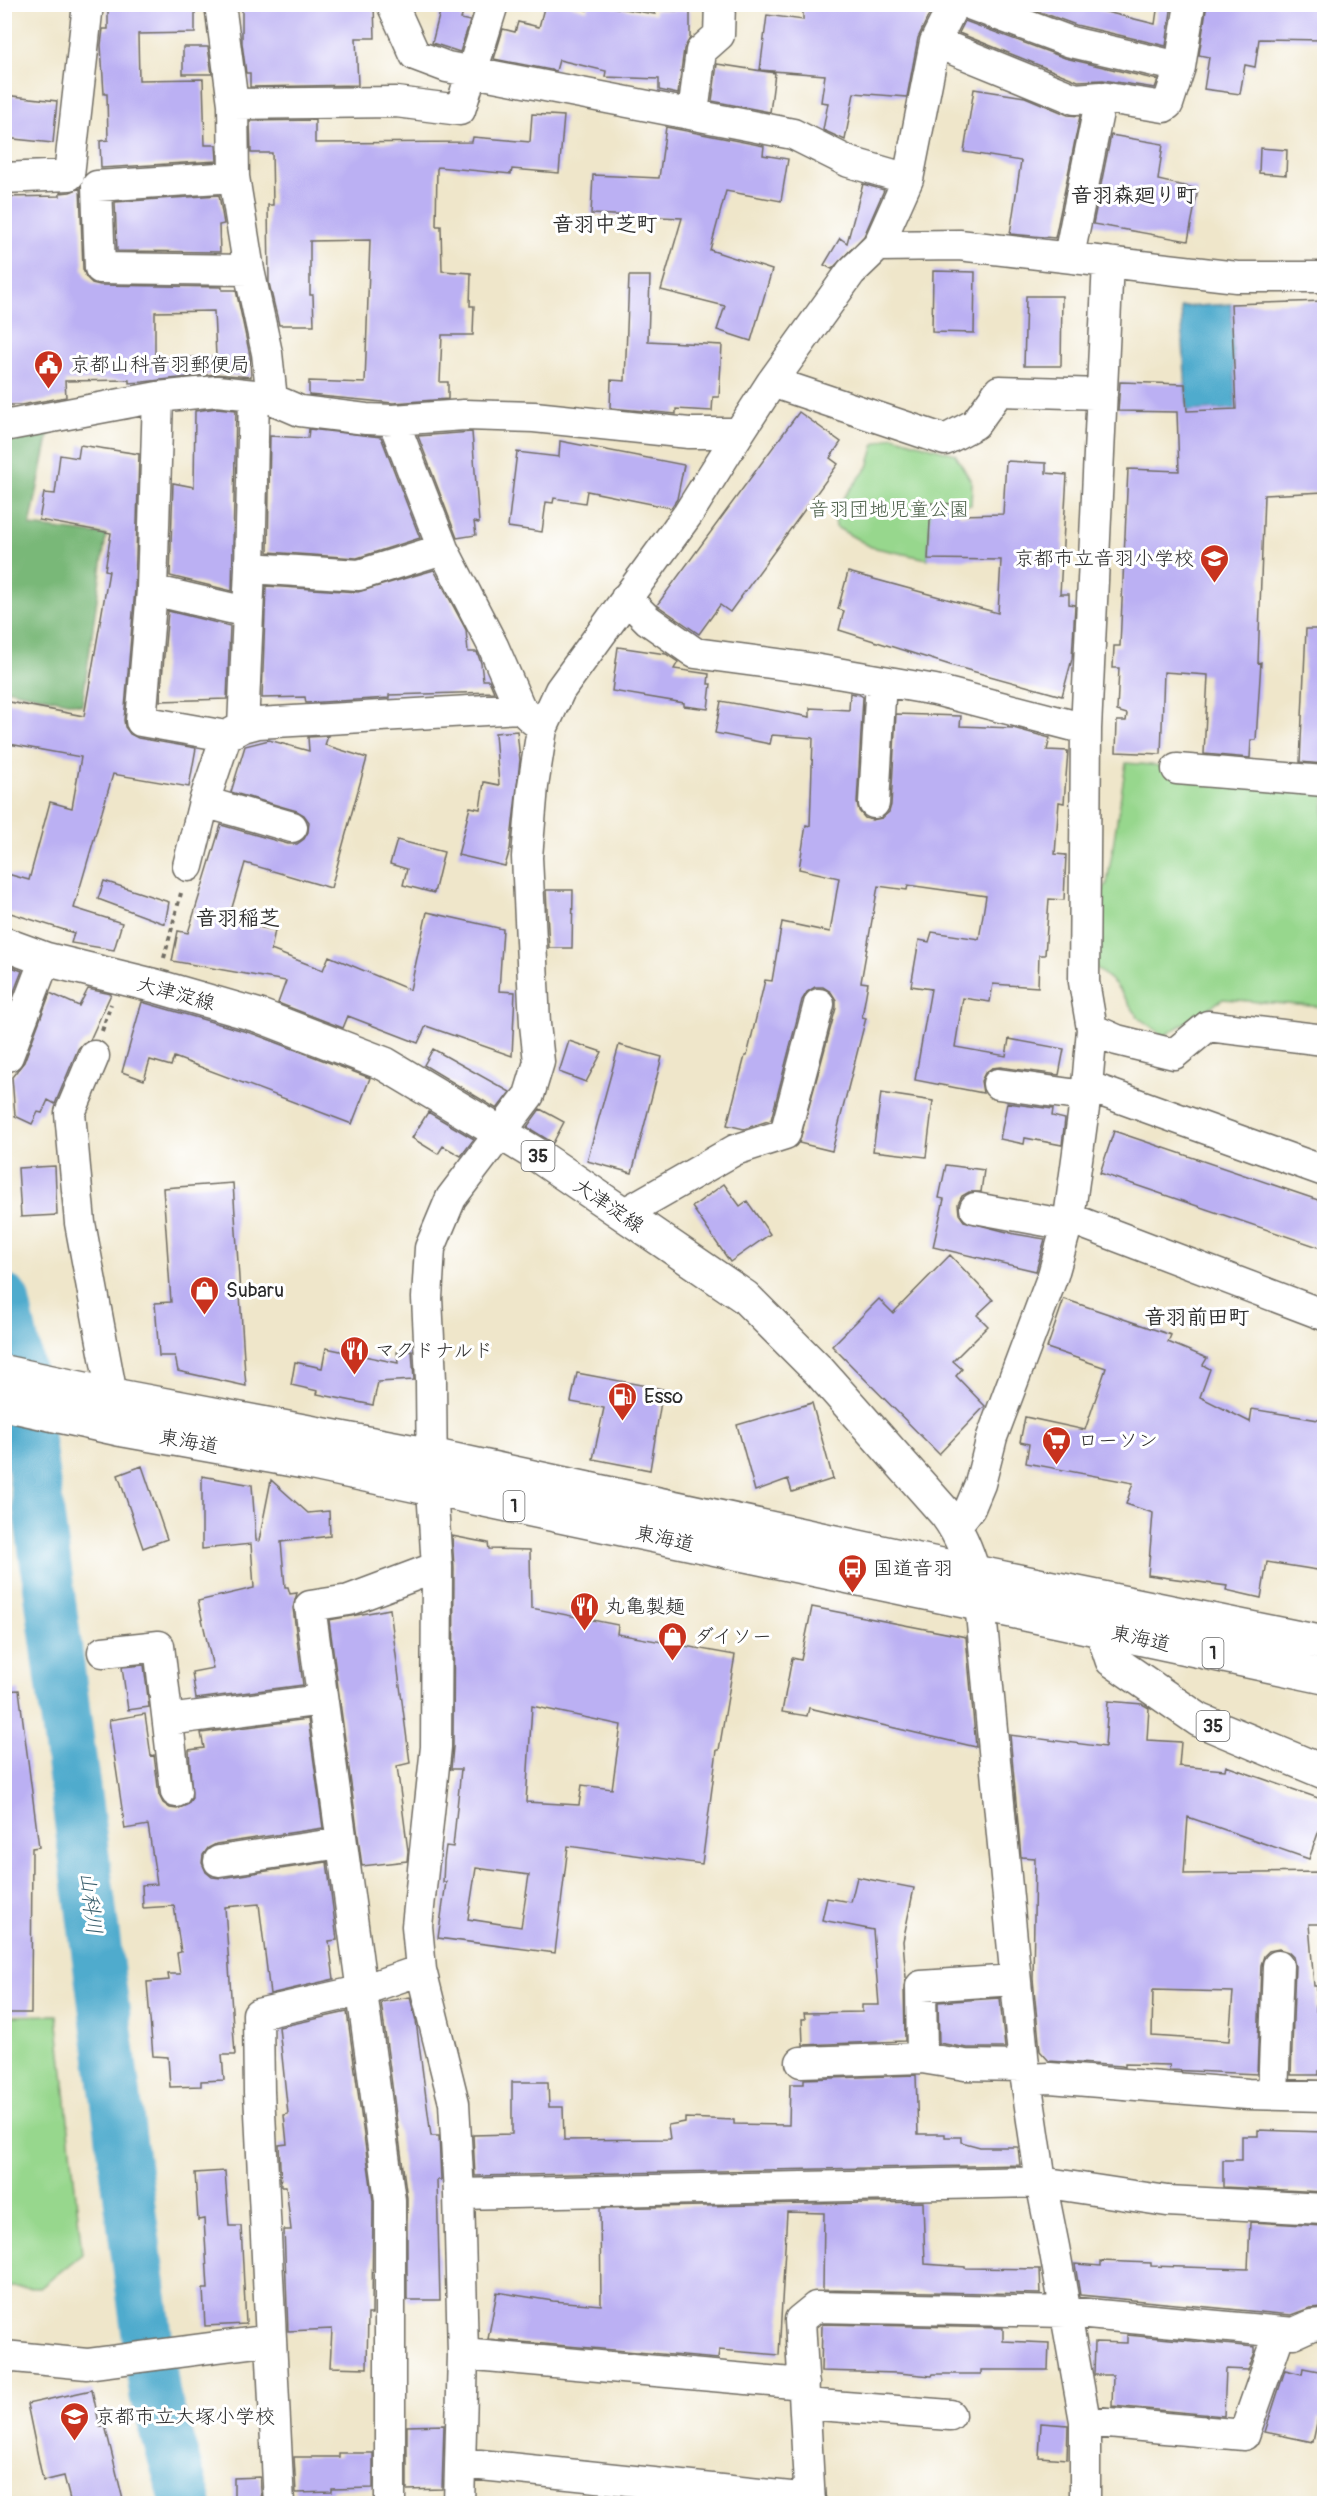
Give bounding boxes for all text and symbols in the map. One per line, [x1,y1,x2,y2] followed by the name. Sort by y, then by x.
[1071,182,1197,209] district label: 音羽森廻り町
[553,211,658,238] district label: 音羽中芝町
[33,348,65,390] public building icon: 京都山科音羽郵便局
[70,352,250,377] place label: 京都山科音羽郵便局
[809,497,969,522] park label: 音羽団地児童公園
[1199,542,1231,584] school or university icon: 京都市立音羽小学校
[1014,546,1194,571] place label: 京都市立音羽小学校
[196,905,280,932] district label: 音羽稲芝
[134,971,218,1016] street label: 大津淀線
[522,1141,554,1171] road number: 35
[569,1173,649,1238] street label: 大津淀線
[189,1274,221,1316] shop icon: Subaru
[226,1278,284,1303] place label: Subaru
[1145,1304,1250,1331] district label: 音羽前田町
[338,1334,370,1376] restaurant icon: マクドナルド
[375,1338,493,1363] place label: マクドナルド
[607,1380,639,1422] fuel station icon: Esso
[644,1384,683,1409] place label: Esso
[157,1424,221,1459] street label: 東海道
[1041,1424,1073,1466] supermarket icon: ローソン
[1078,1428,1158,1453] place label: ローソン
[504,1491,524,1521] road number: 1
[633,1520,697,1557] street label: 東海道
[836,1552,868,1594] bus stop icon: 国道音羽
[873,1556,953,1581] place label: 国道音羽
[568,1590,600,1632] restaurant icon: 丸亀製麺
[605,1594,685,1619] place label: 丸亀製麺
[657,1620,689,1662] shop icon: ダイソー
[1109,1620,1173,1657] street label: 東海道
[694,1624,772,1649] place label: ダイソー
[1202,1638,1224,1668] road number: 1
[1196,1711,1230,1741] road number: 35
[73,1870,108,1936] water label: 山科川
[58,2400,90,2442] school or university icon: 京都市立大塚小学校
[95,2404,275,2429] place label: 京都市立大塚小学校

